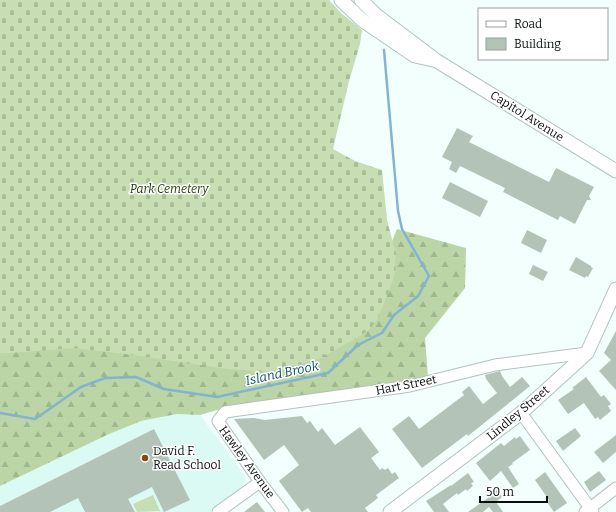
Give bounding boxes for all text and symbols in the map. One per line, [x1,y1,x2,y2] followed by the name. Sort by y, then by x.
[478,8,608,60] legend
[514,17,542,31] text: Road
[514,37,561,51] text: Building
[488,88,566,144] street label: Capitol Avenue
[130,182,209,196] park label: Park Cemetery
[244,358,321,388] water label: Island Brook
[374,372,438,398] street label: Hart Street
[484,382,553,443] street label: Lindley Street
[216,423,278,501] street label: Hawley Avenue
[153,444,222,472] place label: David F. Read School
[140,453,150,463] marker: David F. Read School
[480,478,547,504] scale bar
[486,485,515,499] text: 50 m

